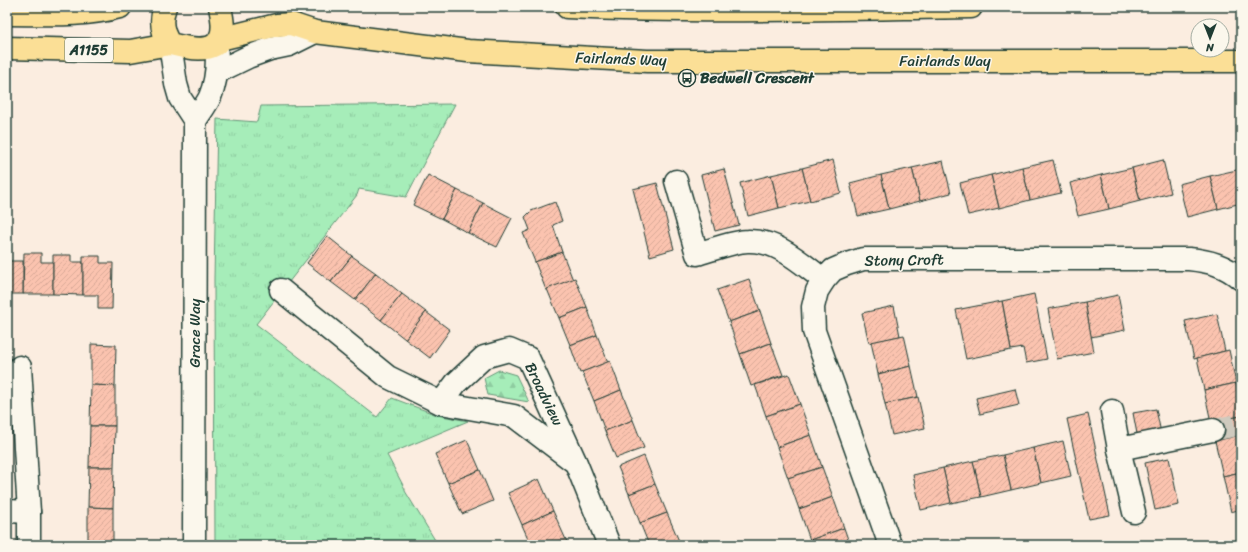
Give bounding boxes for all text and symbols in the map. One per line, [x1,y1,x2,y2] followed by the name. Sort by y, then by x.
[1190,18,1230,58] north arrow
[65,38,113,62] road number: A1155
[1206,38,1215,57] text: N
[575,44,667,74] street label: Fairlands Way
[899,48,991,74] street label: Fairlands Way
[700,65,815,91] place label: Bedwell Crescent
[677,68,697,88] bus stop icon: Bedwell Crescent
[864,246,944,274] street label: Stony Croft
[182,298,208,368] street label: Grace Way
[517,358,571,431] street label: Broadview

